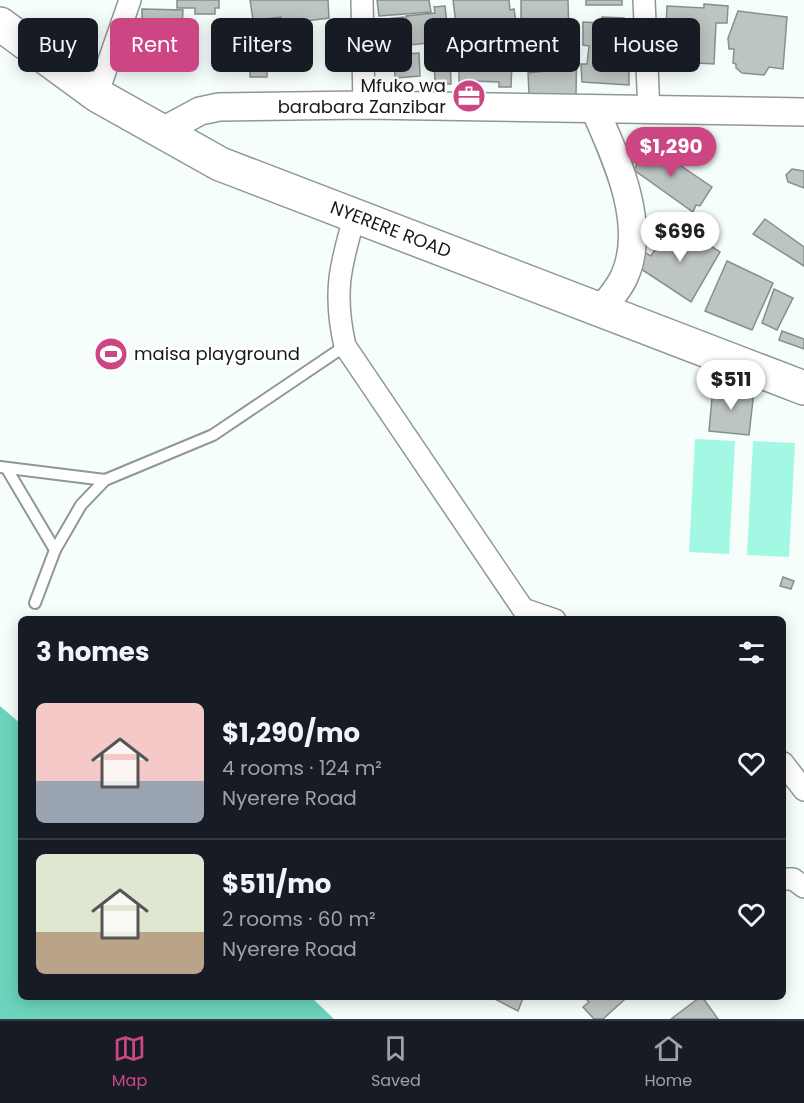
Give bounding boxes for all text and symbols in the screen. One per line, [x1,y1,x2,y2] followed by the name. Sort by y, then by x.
[18,18,98,72] chip: Buy
[110,18,199,72] chip: Rent
[211,18,313,72] chip: Filters
[325,18,412,72] chip: New
[424,18,580,72] chip: Apartment
[592,18,700,72] chip: House
[278,73,446,119] place label: Mfuko wa barabara Zanzibar
[451,78,487,114] office icon: Mfuko wa barabara Zanzibar
[622,127,720,178] pin: $1,290
[639,132,703,160] text: $1,290
[327,194,455,263] street label: NYERERE ROAD
[644,212,716,263] pin: $696
[655,217,705,245] text: $696
[93,336,129,372] sports icon: maisa playground
[134,341,300,366] place label: maisa playground
[695,360,767,411] pin: $511
[710,365,752,393] text: $511
[36,634,149,670] text: 3 homes
[735,636,768,669] icon: filters
[222,715,360,751] text: $1,290/mo
[84,727,156,799] icon: home
[735,747,768,780] icon: heart
[222,754,382,782] text: 4 rooms · 124 m²
[222,784,357,812] text: Nyerere Road
[222,866,331,902] text: $511/mo
[84,878,156,950] icon: home
[735,898,768,931] icon: heart
[222,905,376,933] text: 2 rooms · 60 m²
[222,935,357,963] text: Nyerere Road
[112,1032,147,1093] tab: Map
[371,1032,421,1093] tab: Saved
[644,1032,692,1093] tab: Home

